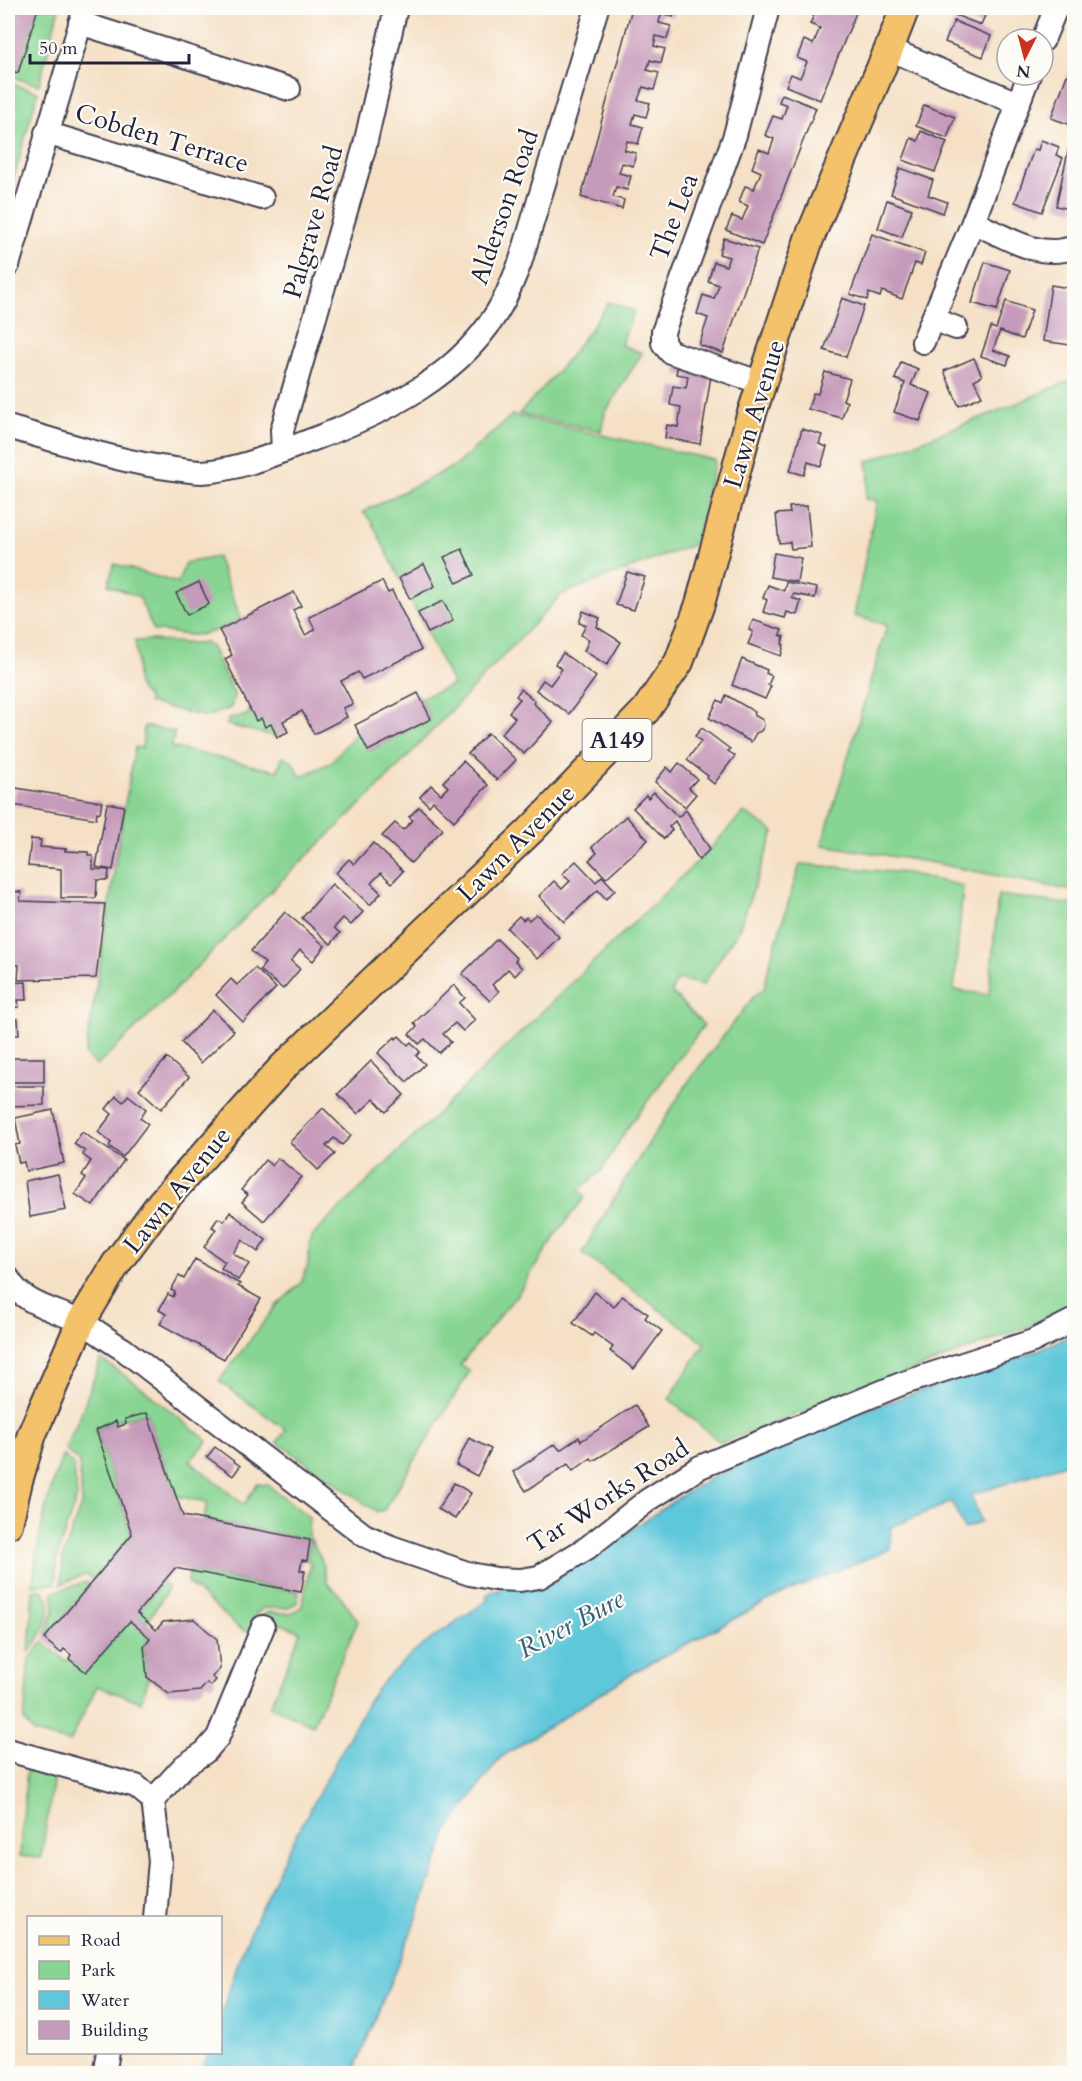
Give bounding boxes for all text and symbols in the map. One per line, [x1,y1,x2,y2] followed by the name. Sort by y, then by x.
[30,27,189,65] scale bar
[995,27,1055,87] north arrow
[39,36,78,61] text: 50 m
[1015,59,1032,83] text: N
[71,95,253,181] street label: Cobden Terrace
[461,125,547,289] street label: Alderson Road
[274,141,352,303] street label: Palgrave Road
[641,168,707,266] street label: The Lea
[715,335,793,493] street label: Lawn Avenue
[582,719,652,761] road number: A149
[449,776,583,910] street label: Lawn Avenue
[115,1119,239,1261] street label: Lawn Avenue
[521,1431,696,1561] street label: Tar Works Road
[511,1580,631,1667] water label: River Bure
[27,1916,222,2054] legend
[81,1928,121,1953] text: Road
[81,1958,116,1983] text: Park
[80,1988,130,2013] text: Water
[81,2018,149,2043] text: Building

